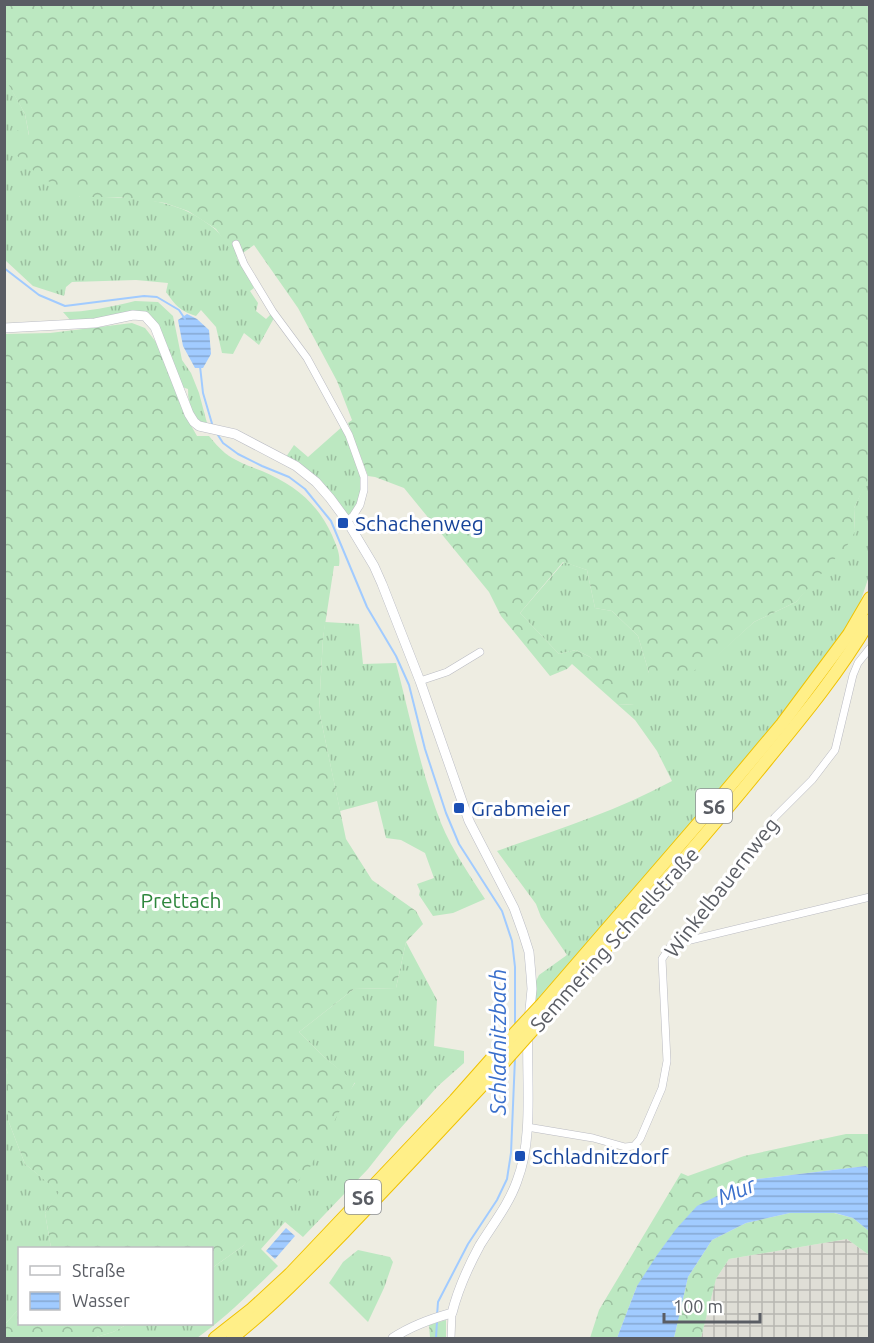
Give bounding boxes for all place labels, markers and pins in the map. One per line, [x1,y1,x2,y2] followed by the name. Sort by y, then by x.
[355,511,484,535] place label: Schachenweg
[336,516,350,530] marker: Schachenweg
[471,796,570,820] place label: Grabmeier
[452,801,466,815] marker: Grabmeier
[532,1144,670,1168] place label: Schladnitzdorf
[513,1149,527,1163] marker: Schladnitzdorf

